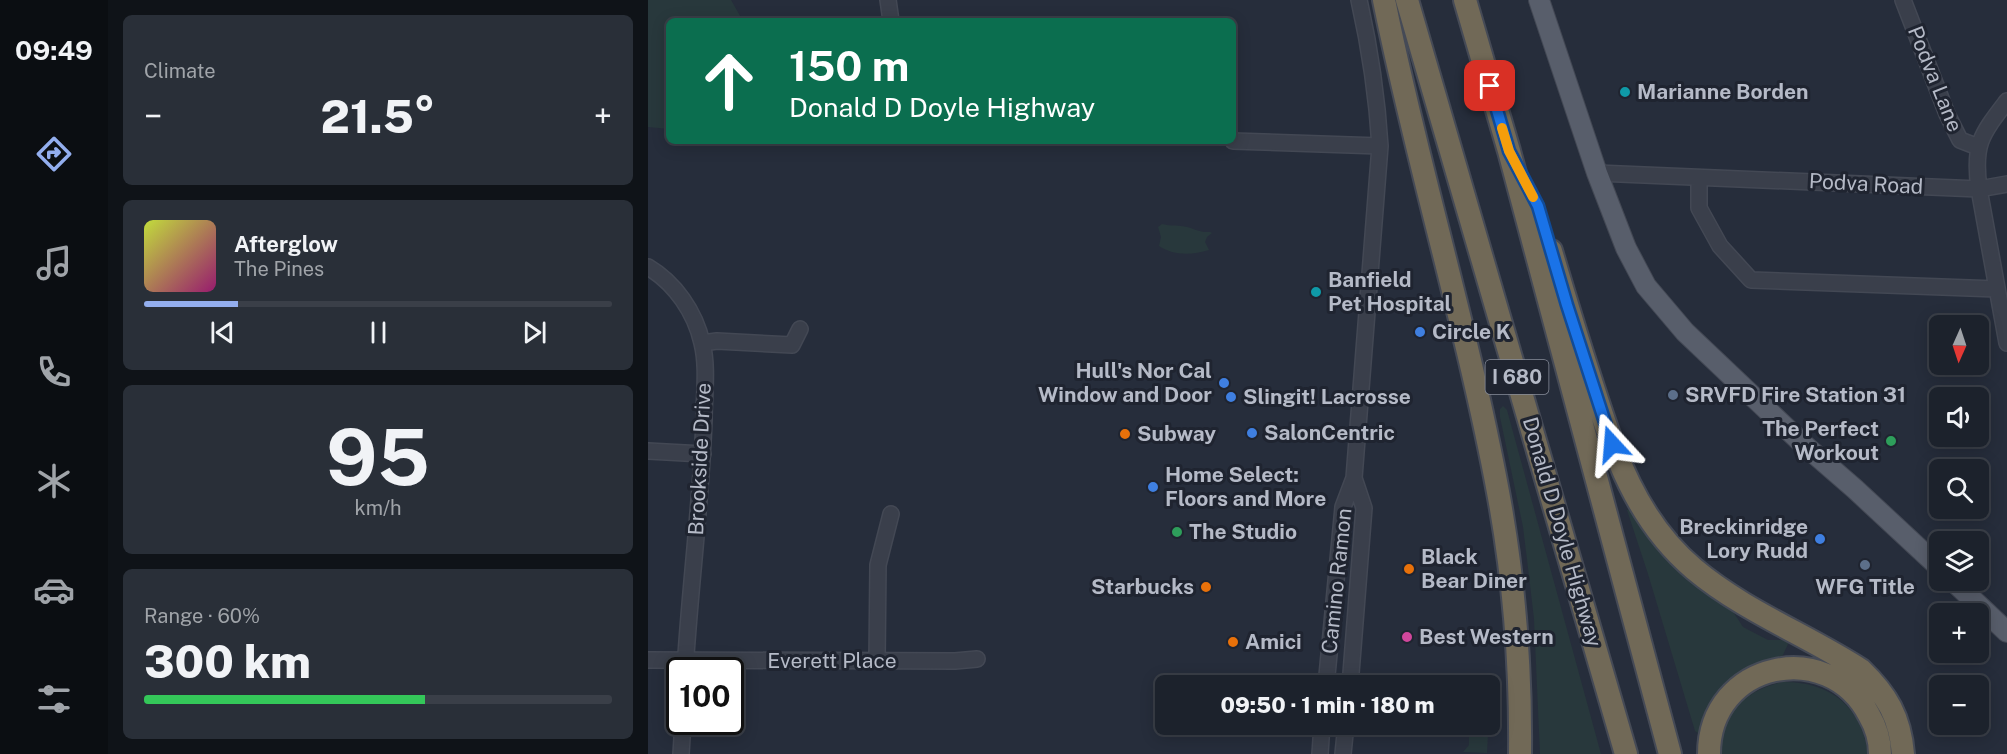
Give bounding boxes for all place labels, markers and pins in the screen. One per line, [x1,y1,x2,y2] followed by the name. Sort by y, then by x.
[1464,60,1515,111] pin
[1637,79,1809,104] place label: Marianne Borden
[1618,85,1632,99] marker: Marianne Borden
[1328,267,1452,316] place label: Banfield Pet Hospital
[1309,285,1323,299] marker: Banfield Pet Hospital
[1432,319,1511,344] place label: Circle K
[1413,325,1427,339] marker: Circle K
[1038,358,1212,407] place label: Hull's Nor Cal Window and Door
[1217,376,1231,390] marker: Hull's Nor Cal Window and Door
[1685,382,1906,407] place label: SRVFD Fire Station 31
[1243,384,1411,409] place label: Slingit! Lacrosse
[1666,388,1680,402] marker: SRVFD Fire Station 31
[1224,390,1238,404] marker: Slingit! Lacrosse
[1762,416,1879,465] place label: The Perfect Workout
[1264,420,1395,445] place label: SalonCentric
[1137,421,1216,446] place label: Subway
[1245,426,1259,440] marker: SalonCentric
[1118,427,1132,441] marker: Subway
[1884,434,1898,448] marker: The Perfect Workout
[1165,462,1326,511] place label: Home Select: Floors and More
[1146,480,1160,494] marker: Home Select: Floors and More
[1679,514,1808,563] place label: Breckinridge Lory Rudd
[1189,519,1297,544] place label: The Studio
[1170,525,1184,539] marker: The Studio
[1813,532,1827,546] marker: Breckinridge Lory Rudd
[1421,544,1527,593] place label: Black Bear Diner
[1858,558,1872,572] marker: WFG Title
[1402,562,1416,576] marker: Black Bear Diner
[1091,574,1194,599] place label: Starbucks
[1815,574,1915,599] place label: WFG Title
[1199,580,1213,594] marker: Starbucks
[1419,624,1554,649] place label: Best Western
[1245,629,1302,654] place label: Amici
[1400,630,1414,644] marker: Best Western
[1226,635,1240,649] marker: Amici

